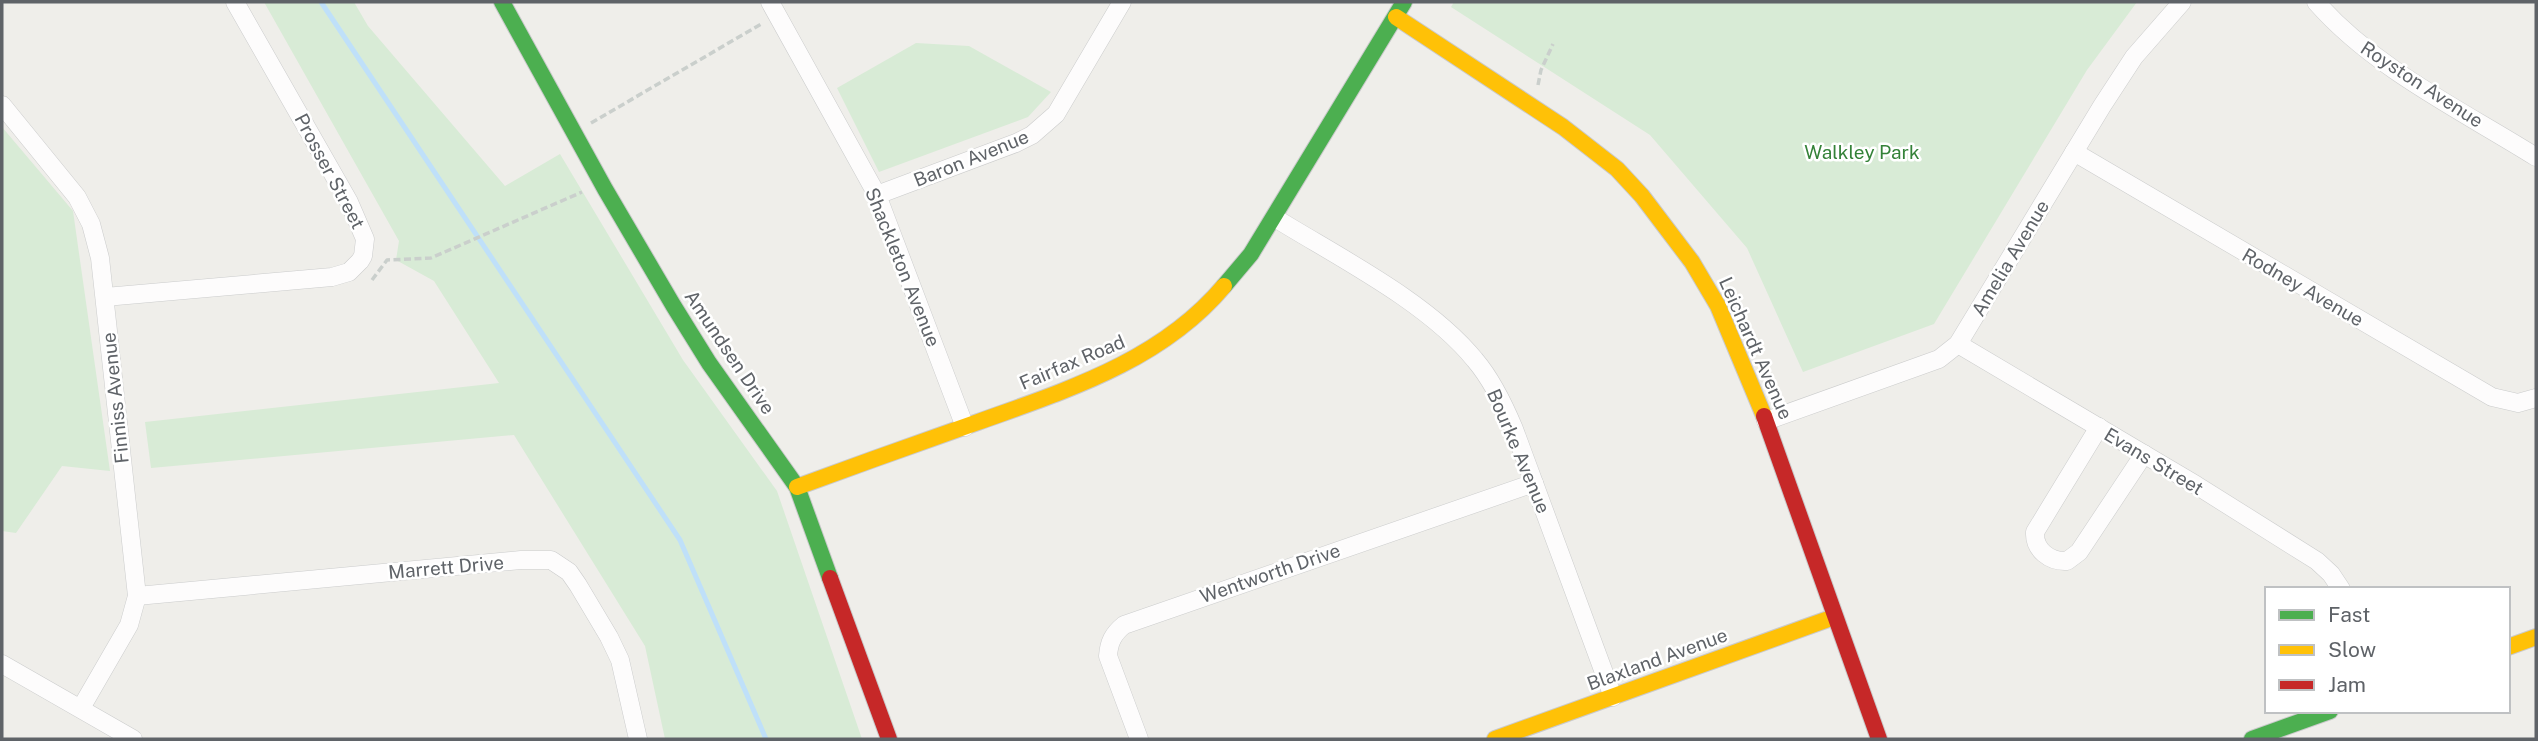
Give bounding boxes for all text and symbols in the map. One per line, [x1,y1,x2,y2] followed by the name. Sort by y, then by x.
[2357,36,2487,132] street label: Royston Avenue
[290,110,370,232] street label: Prosser Street
[910,125,1032,191] street label: Baron Avenue
[1804,141,1920,163] park label: Walkley Park
[861,184,945,350] street label: Shackleton Avenue
[1967,196,2053,320] street label: Amelia Avenue
[2238,243,2368,331] street label: Rodney Avenue
[1715,273,1797,423] street label: Leichardt Avenue
[680,286,780,418] street label: Amundsen Drive
[1016,330,1128,394] street label: Fairfax Road
[97,331,133,465] street label: Finniss Avenue
[1483,386,1555,516] street label: Bourke Avenue
[2100,423,2208,499] street label: Evans Street
[1197,539,1343,607] street label: Wentworth Drive
[387,551,505,583] street label: Marrett Drive
[2265,587,2510,713] legend
[2328,602,2370,627] text: Fast
[1584,623,1730,695] street label: Blaxland Avenue
[2328,637,2376,662] text: Slow
[2328,672,2366,697] text: Jam

